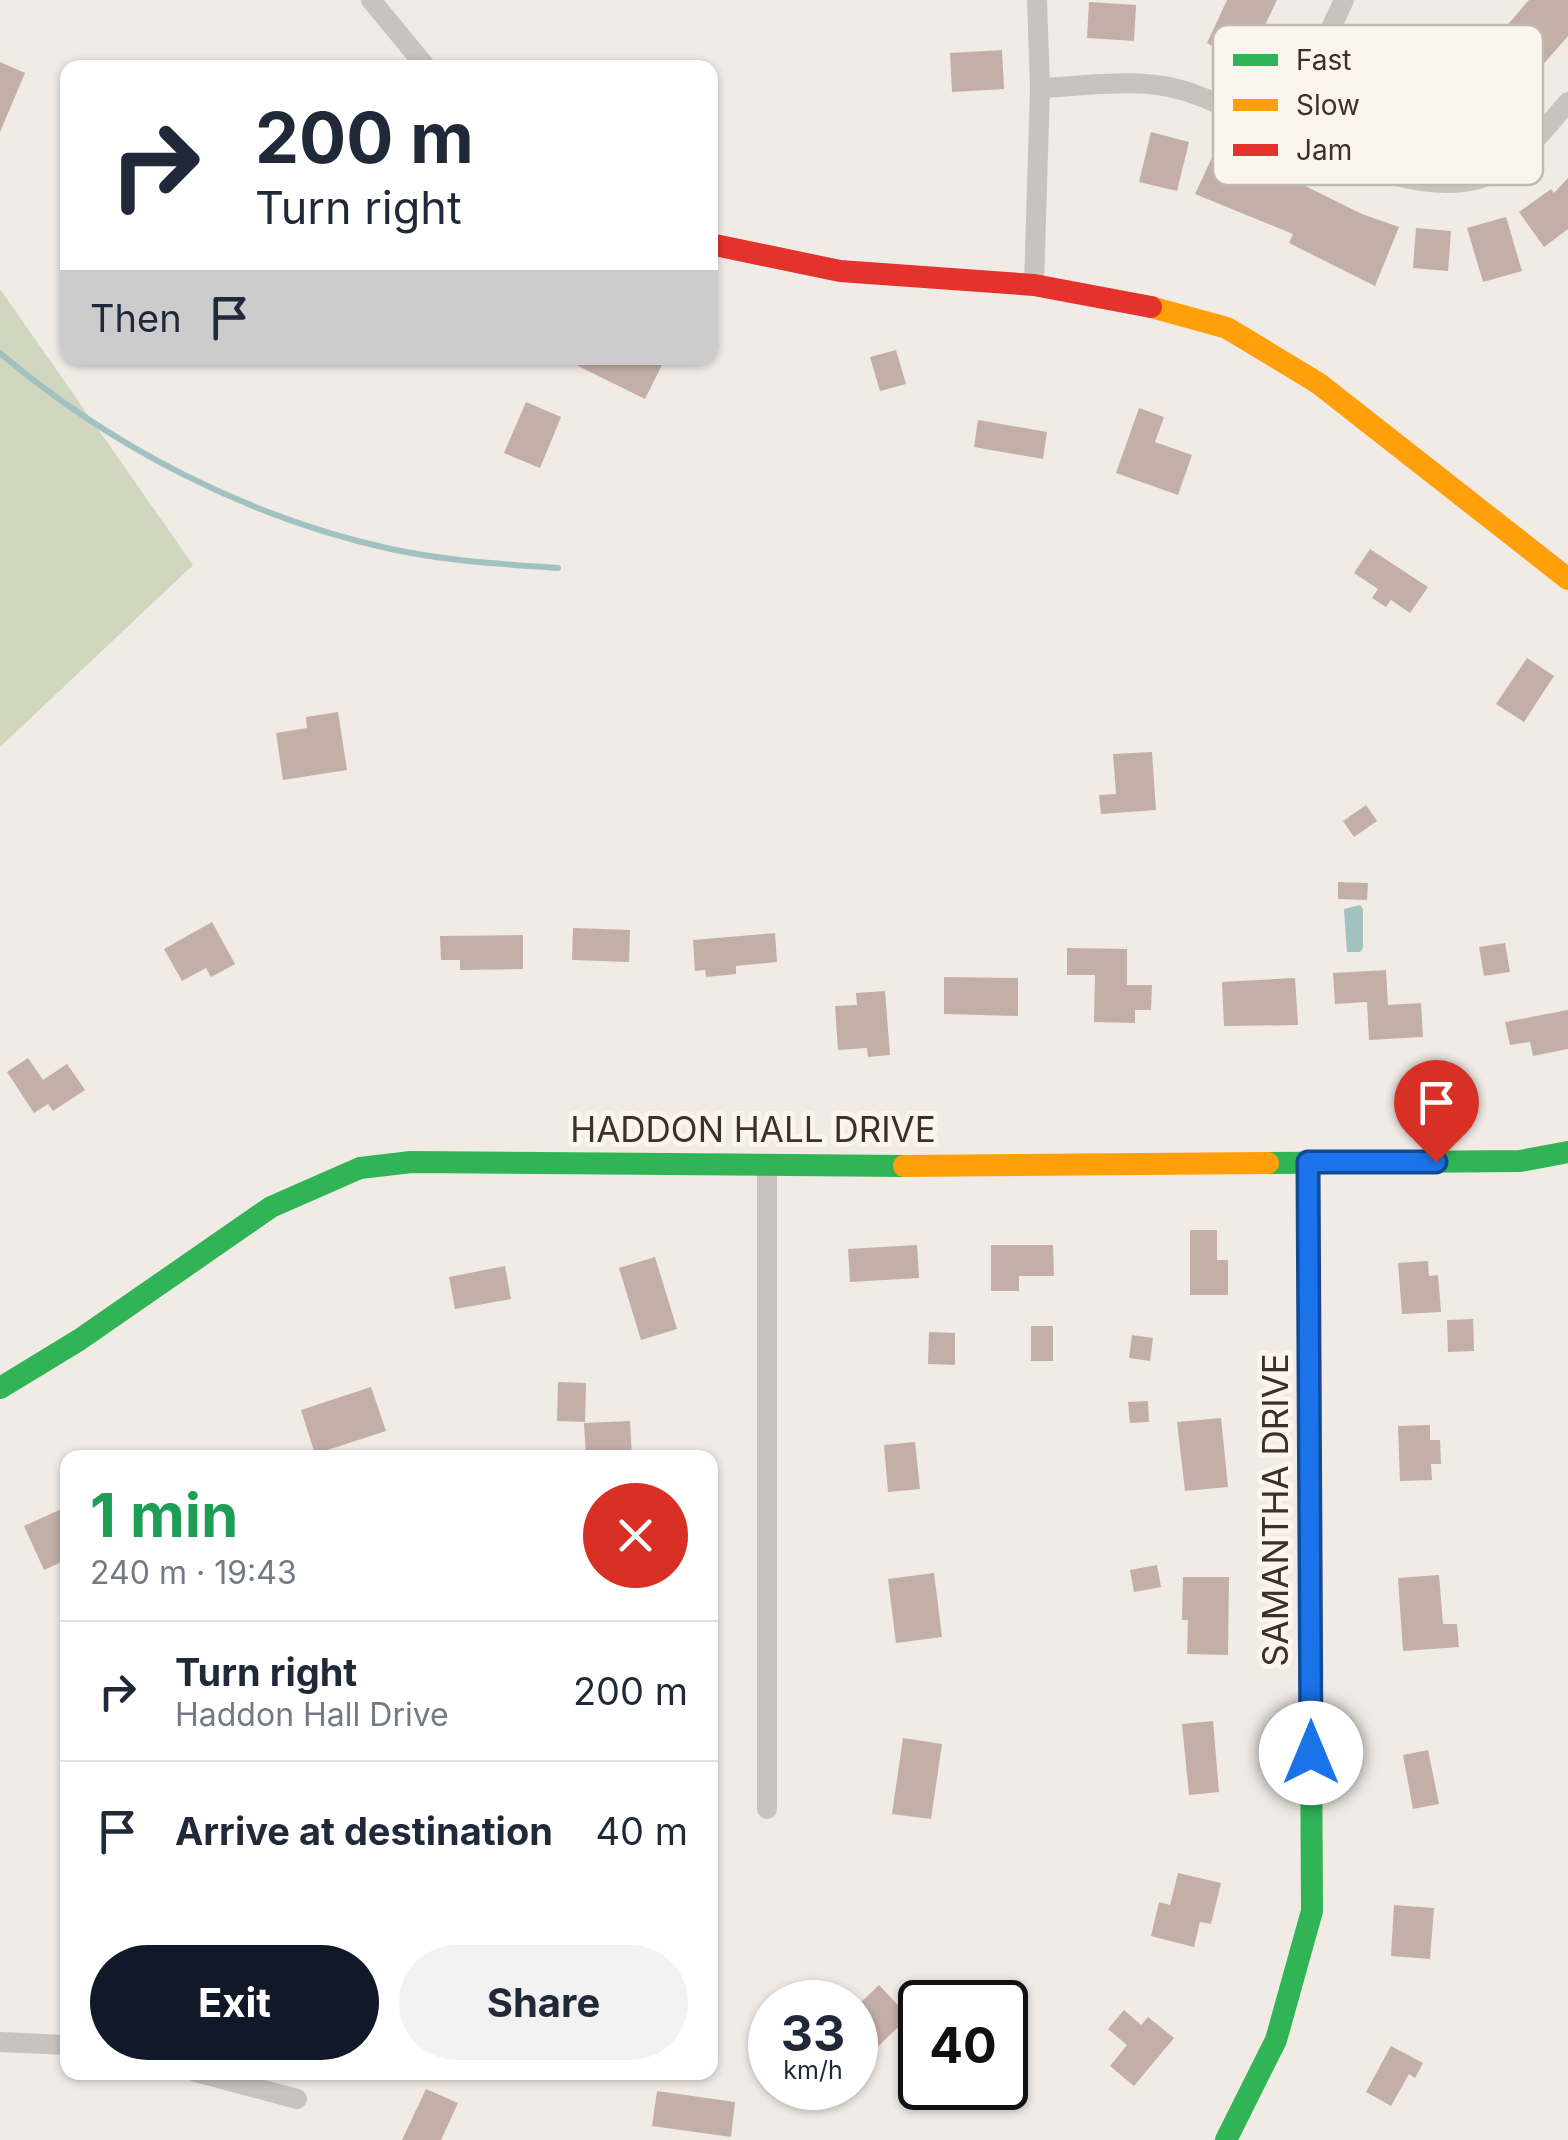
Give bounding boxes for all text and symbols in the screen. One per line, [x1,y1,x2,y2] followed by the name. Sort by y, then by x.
[1213,25,1543,185] legend
[1296,43,1352,77] text: Fast
[1296,88,1360,122] text: Slow
[255,95,474,180] text: 200 m
[90,100,220,230] icon: right
[1296,133,1352,167] text: Jam
[255,180,462,235] text: Turn right
[202,290,257,345] icon: arrive
[90,295,182,341] text: Then
[1394,1060,1479,1163] pin
[1409,1075,1464,1130] icon: arrive
[570,1108,936,1150] street label: HADDON HALL DRIVE
[1254,1353,1296,1667] street label: SAMANTHA DRIVE
[90,1479,238,1551] text: 1 min
[583,1483,688,1588] button: close
[90,1553,297,1592] text: 240 m · 19:43
[175,1649,357,1695] text: Turn right
[90,1664,145,1719] icon: right
[573,1668,688,1714] text: 200 m
[175,1695,449,1734] text: Haddon Hall Drive
[1259,1701,1363,1805] position arrow
[90,1804,145,1859] icon: arrive
[175,1808,553,1854] text: Arrive at destination
[596,1808,688,1854] text: 40 m
[90,1945,379,2060] button: Exit
[399,1945,688,2060] button: Share
[898,1980,1028,2110] speed limit sign: 40
[781,2003,845,2063] text: 33
[783,2055,843,2085] text: km/h

